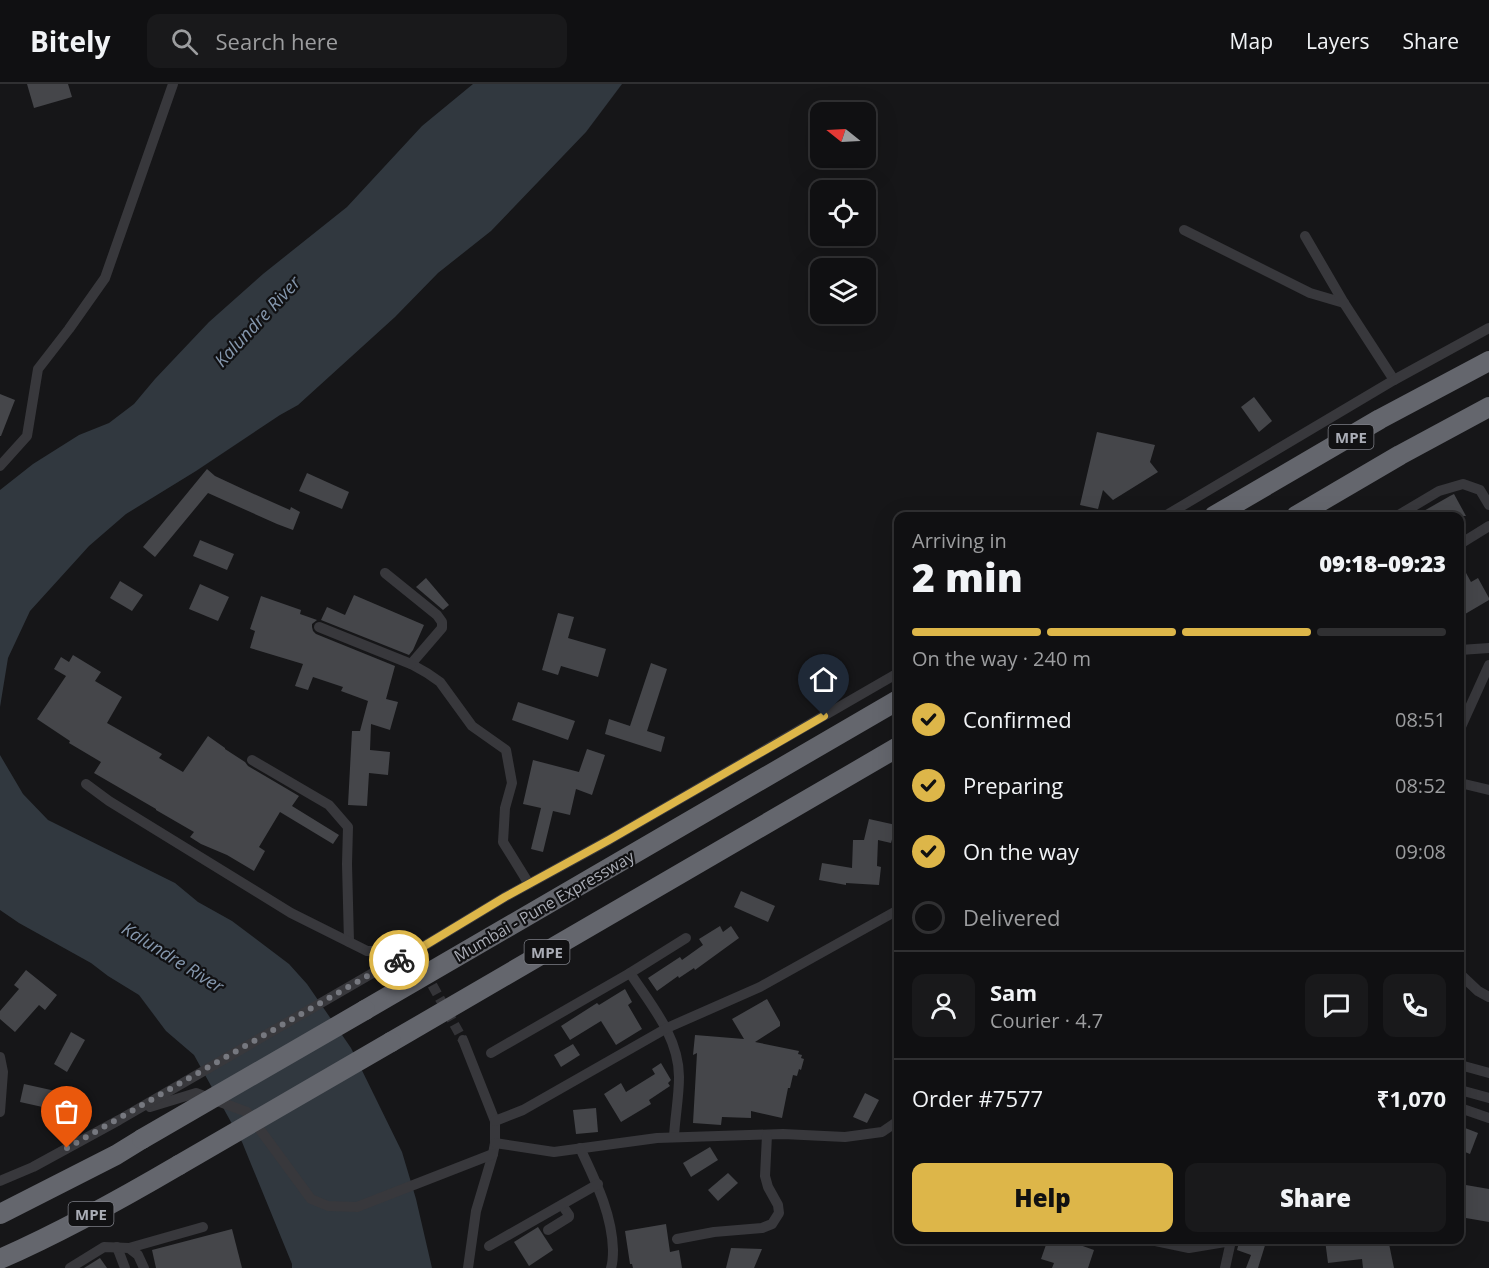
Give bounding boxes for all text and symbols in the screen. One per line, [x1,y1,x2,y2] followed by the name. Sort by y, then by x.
[147,14,567,68] search box
[30,22,111,60] text: Bitely
[168,25,201,58] icon: search
[216,26,338,56] text: Search here
[1230,27,1273,55] text: Map
[1306,27,1370,55] text: Layers
[1403,27,1459,55] text: Share
[810,102,876,168] north arrow
[810,102,876,324] map controls
[810,180,876,246] button: locate
[810,258,876,324] button: layers
[209,270,306,372] water label: Kalundre River
[1328,425,1374,449] road number: MPE
[912,527,1007,554] text: Arriving in
[1319,548,1446,578] text: 09:18–09:23
[912,550,1023,603] text: 2 min
[912,645,1091,672] text: On the way · 240 m
[798,654,849,716] pin
[807,663,840,696] icon: home
[912,703,945,736] icon: check
[963,704,1072,734] text: Confirmed
[1395,706,1446,733] text: 08:51
[912,769,945,802] icon: check
[963,770,1063,800] text: Preparing
[1395,772,1446,799] text: 08:52
[912,835,945,868] icon: check
[963,836,1079,866] text: On the way
[1395,838,1446,865] text: 09:08
[450,845,639,967] street label: Mumbai - Pune Expressway
[963,902,1061,932] text: Delivered
[117,916,229,998] water label: Kalundre River
[369,930,429,990] courier
[524,940,570,964] road number: MPE
[383,944,416,977] icon: bike
[912,974,975,1037] button: person
[1305,974,1368,1037] button: chat
[1383,974,1446,1037] button: phone
[990,977,1037,1007] text: Sam
[990,1007,1103,1034] text: Courier · 4.7
[912,1083,1043,1113] text: Order #7577
[1377,1083,1446,1113] text: ₹1,070
[41,1086,92,1148] pin
[50,1095,83,1128] icon: bag
[912,1163,1173,1232] button: Help
[1185,1163,1446,1232] button: Share
[68,1202,113,1226] road number: MPE

